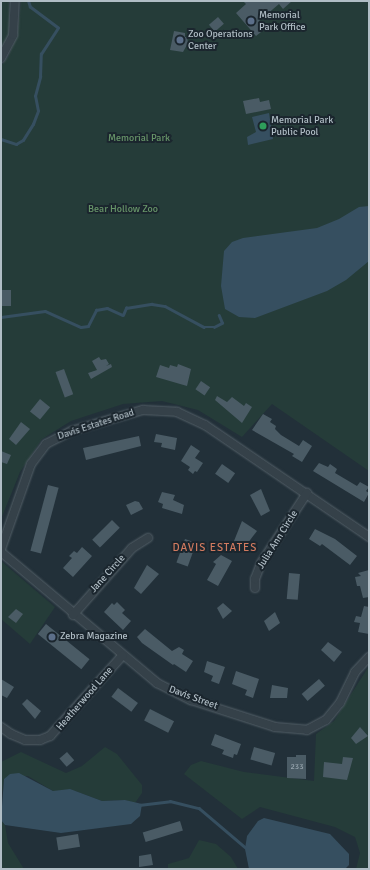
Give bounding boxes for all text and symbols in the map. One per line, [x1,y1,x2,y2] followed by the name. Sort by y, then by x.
[259,9,306,32] place label: Memorial Park Office
[246,16,256,26] marker: Memorial Park Office
[188,28,253,52] place label: Zoo Operations Center
[175,35,185,45] marker: Zoo Operations Center
[271,114,333,138] place label: Memorial Park Public Pool
[258,121,268,131] marker: Memorial Park Public Pool
[108,133,170,145] park label: Memorial Park
[88,204,158,216] park label: Bear Hollow Zoo
[56,407,136,443] street label: Davis Estates Road
[255,508,301,572] street label: Julia Ann Circle
[173,541,257,555] district label: DAVIS ESTATES
[88,553,128,595] street label: Jane Circle
[60,631,128,643] place label: Zebra Magazine
[47,632,57,642] marker: Zebra Magazine
[54,665,116,733] street label: Heatherwood Lane
[167,684,219,712] street label: Davis Street
[291,762,303,772] house number: 233

